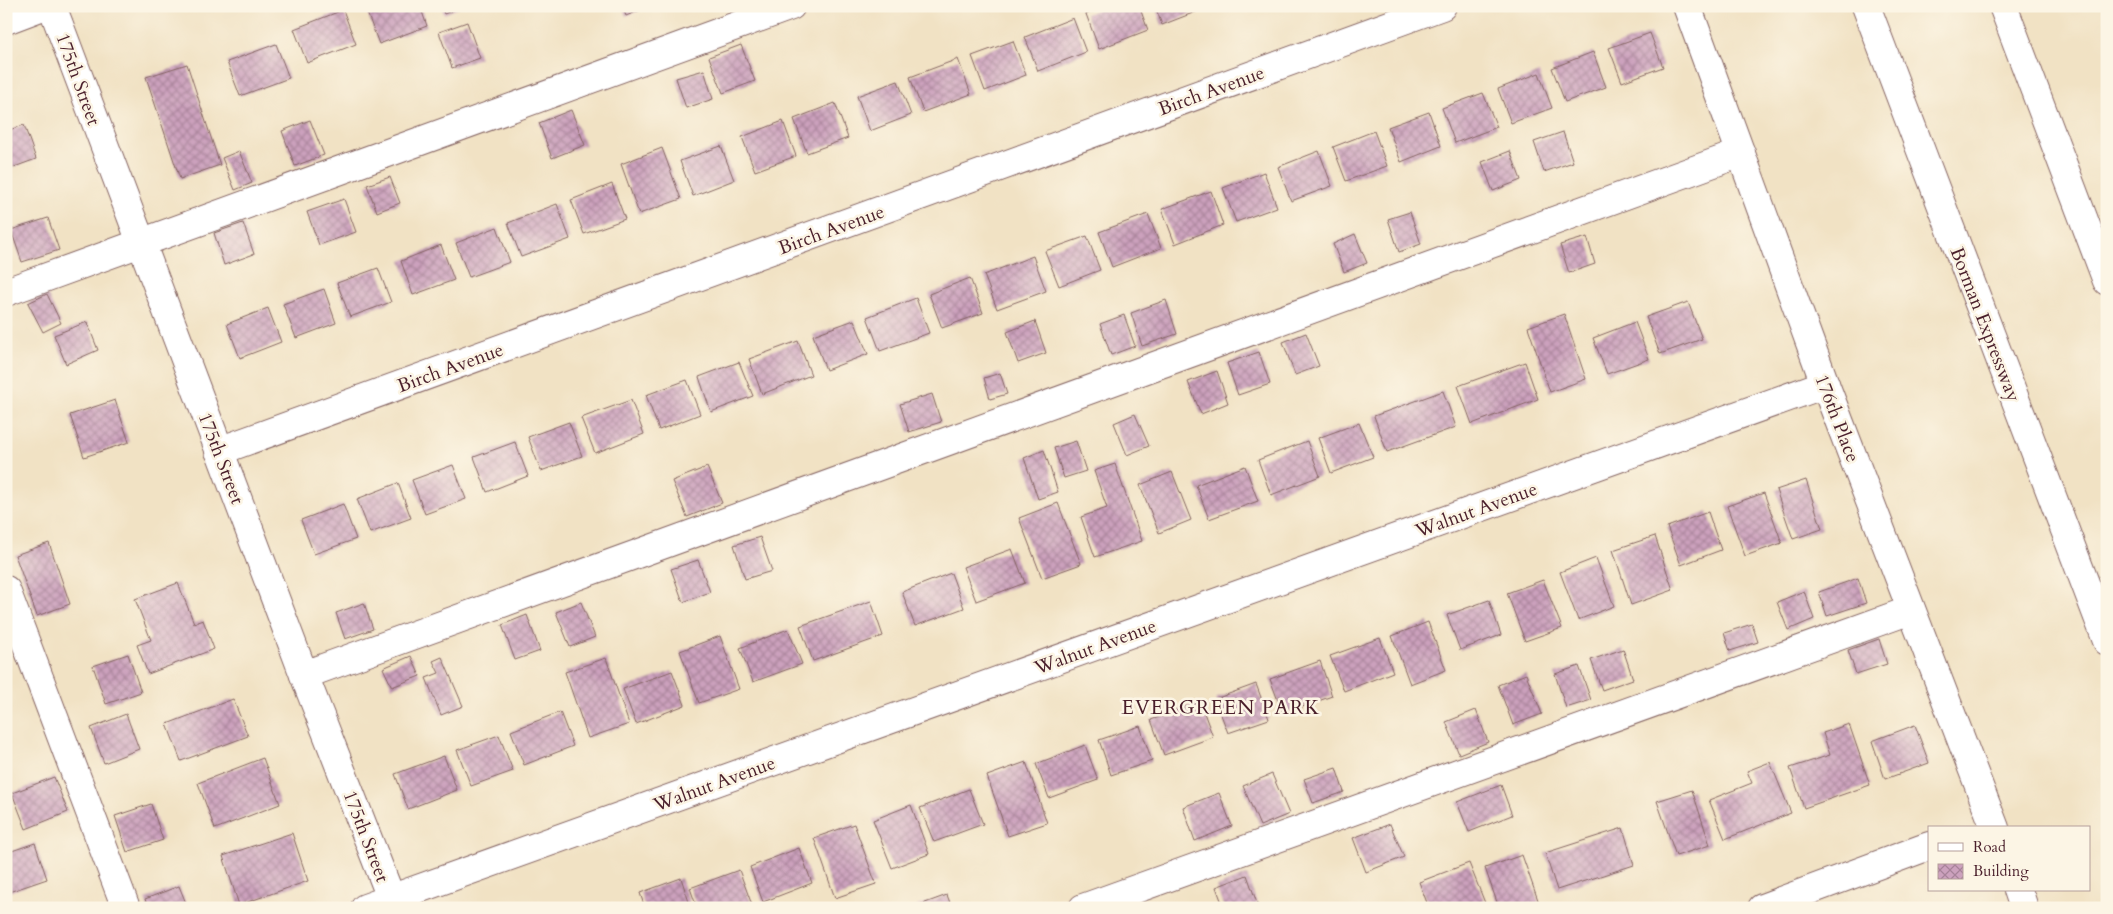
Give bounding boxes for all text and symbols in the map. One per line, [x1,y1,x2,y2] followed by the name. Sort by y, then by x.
[49,30,107,129] street label: 175th Street
[1155,60,1268,122] street label: Birch Avenue
[775,199,888,261] street label: Birch Avenue
[1944,243,2026,405] street label: Borman Expressway
[394,337,507,399] street label: Birch Avenue
[1808,371,1866,466] street label: 176th Place
[192,409,250,508] street label: 175th Street
[1411,476,1541,544] street label: Walnut Avenue
[1030,613,1160,681] street label: Walnut Avenue
[1122,694,1320,721] district label: EVERGREEN PARK
[649,750,779,818] street label: Walnut Avenue
[337,787,395,886] street label: 175th Street
[1928,826,2090,892] legend
[1973,837,2006,857] text: Road
[1973,861,2029,881] text: Building

